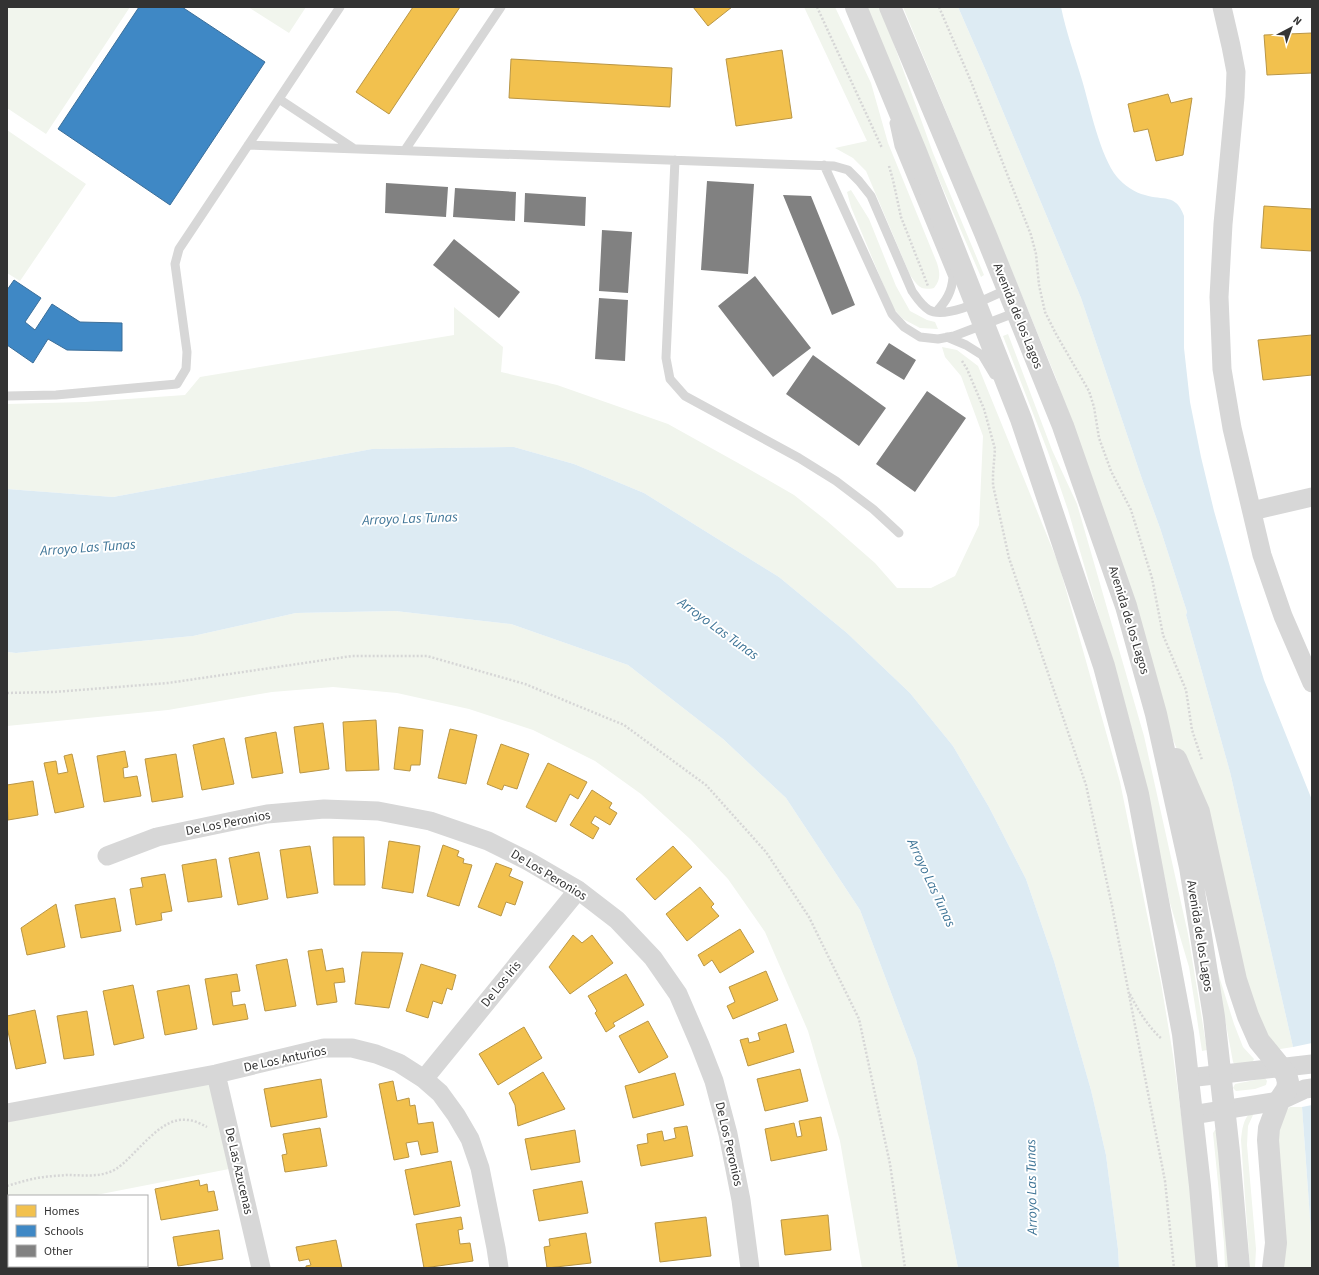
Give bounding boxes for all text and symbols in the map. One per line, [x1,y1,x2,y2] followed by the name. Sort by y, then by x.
[1271,8,1311,48] north arrow
[1290,13,1305,29] text: N
[989,260,1048,372] street label: Avenida de los Lagos
[361,507,458,531] water label: Arroyo Las Tunas
[39,535,137,561] water label: Arroyo Las Tunas
[1104,564,1154,677] street label: Avenida de los Lagos
[673,592,763,665] water label: Arroyo Las Tunas
[184,806,272,840] street label: De Los Peronios
[901,835,960,931] water label: Arroyo Las Tunas
[508,845,591,905] street label: De Los Peronios
[1182,879,1218,993] street label: Avenida de los Lagos
[477,957,526,1011] street label: De Los Iris
[242,1041,329,1077] street label: De Los Anturios
[711,1100,748,1188] street label: De Los Peronios
[220,1126,258,1217] street label: De Las Azucenas
[1021,1139,1043,1236] water label: Arroyo Las Tunas
[8,1195,148,1267] legend
[44,1203,79,1220] text: Homes
[44,1223,84,1240] text: Schools
[44,1243,74,1260] text: Other

